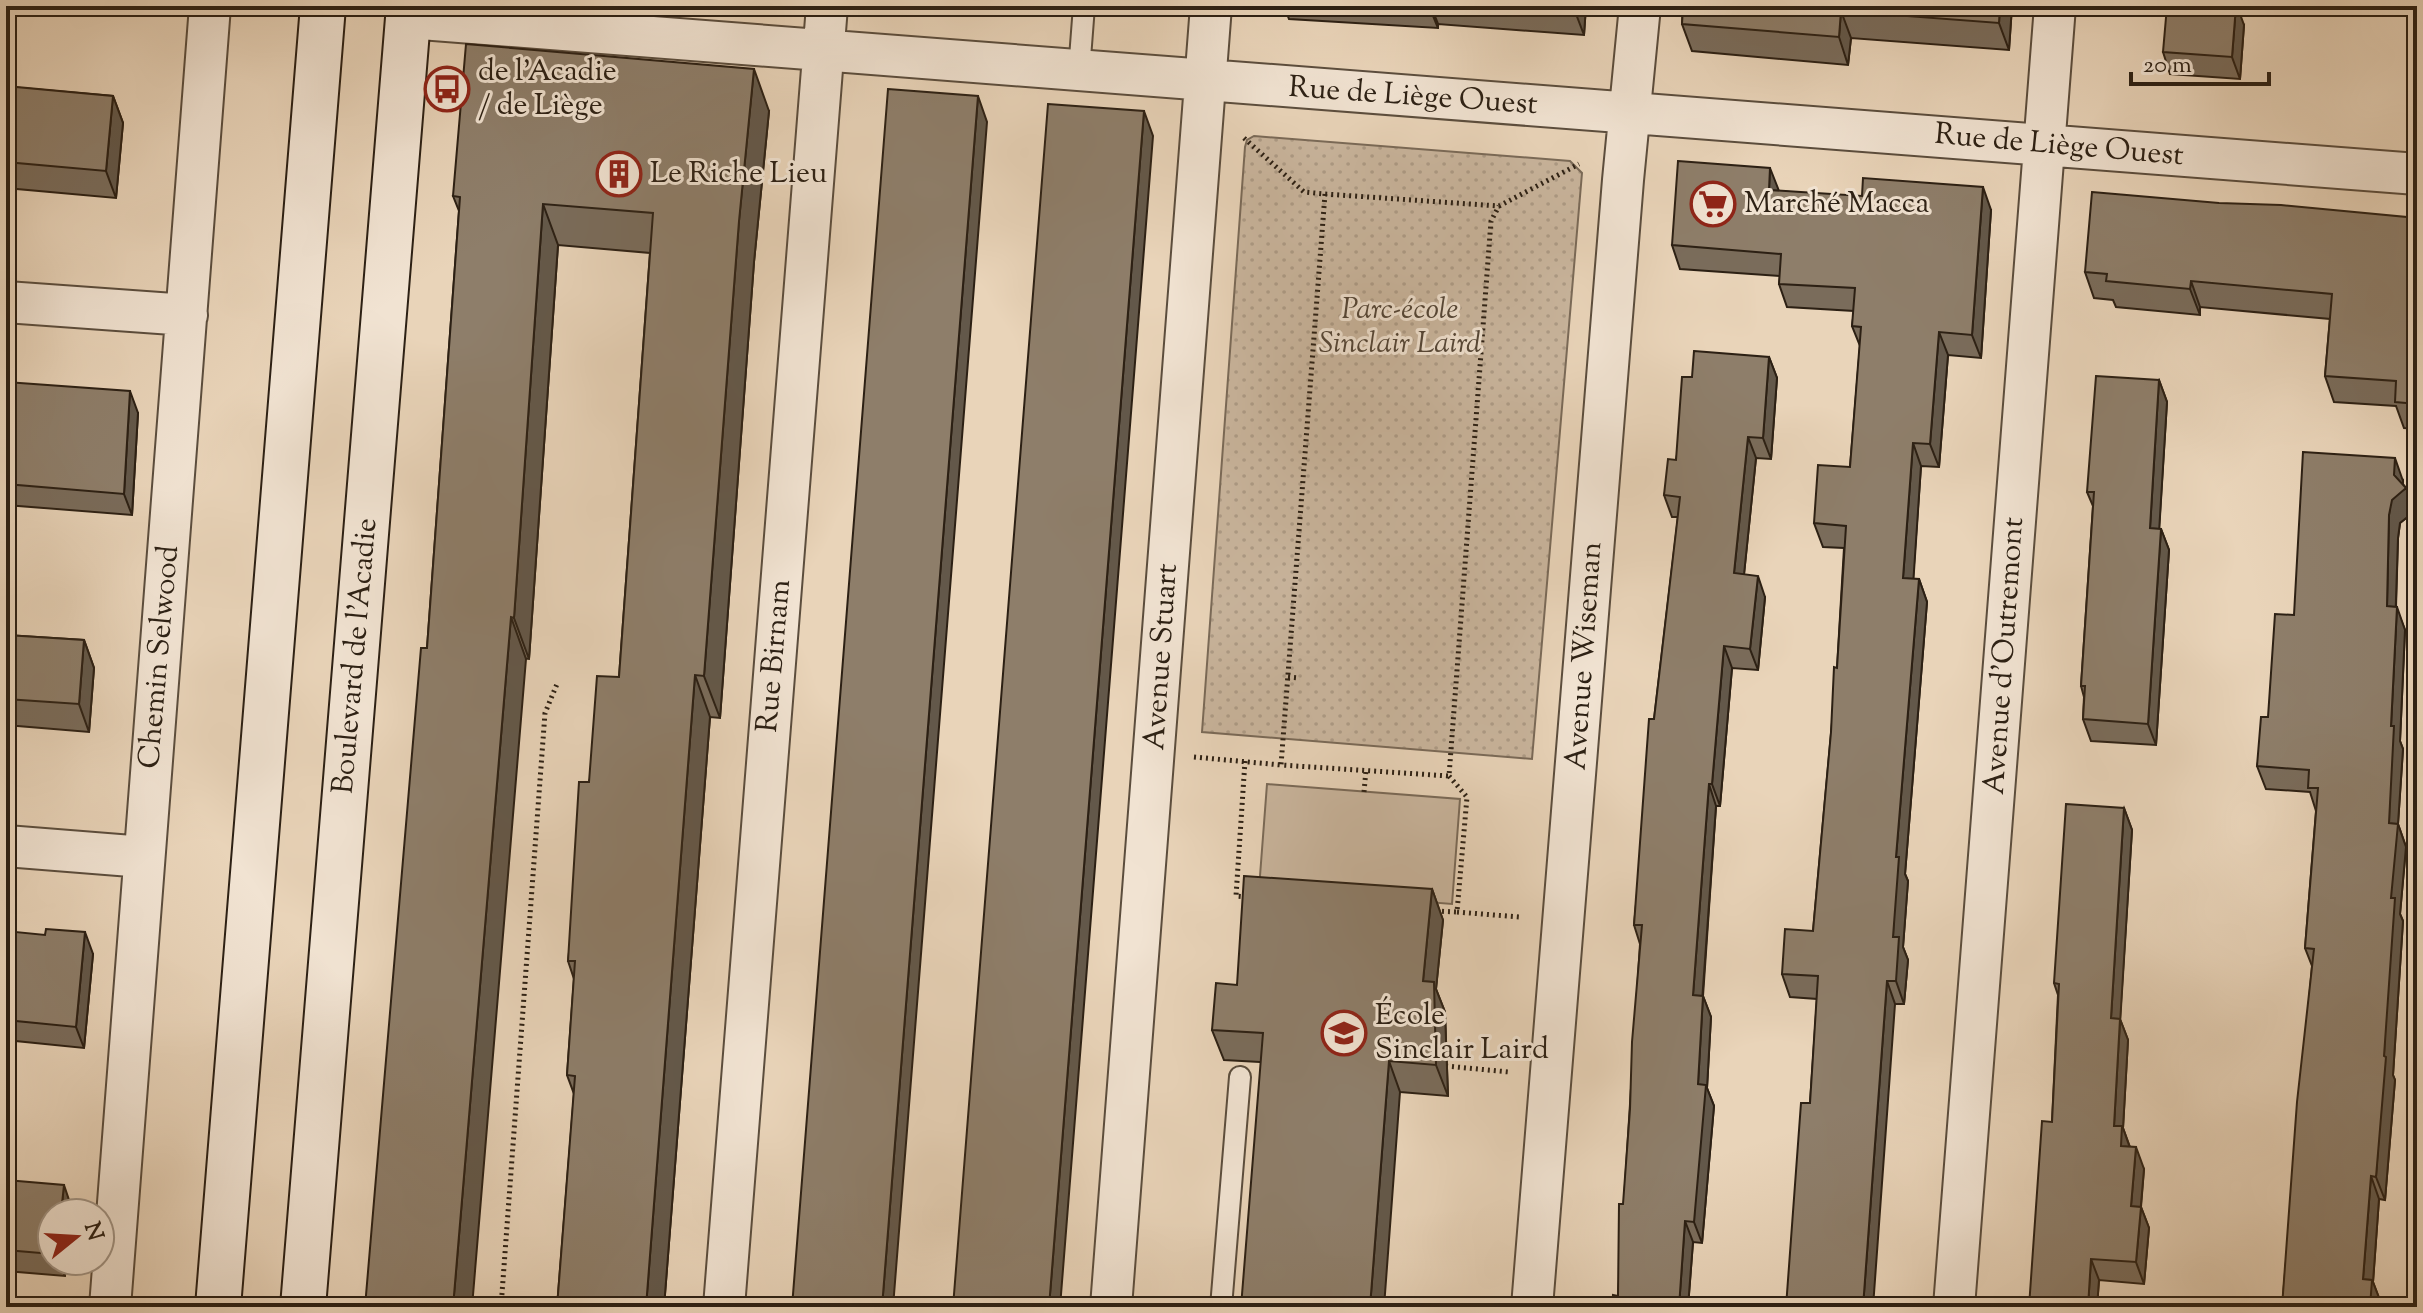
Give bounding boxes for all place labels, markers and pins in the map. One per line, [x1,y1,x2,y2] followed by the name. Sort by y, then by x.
[478,51,617,128] place label: de l'Acadie / de Liège
[423,65,471,113] bus stop icon: de l'Acadie / de Liège
[595,150,643,198] building icon: Le Riche Lieu
[650,153,827,196] place label: Le Riche Lieu
[1689,180,1737,228] supermarket icon: Marché Macca
[1744,183,1929,226] place label: Marché Macca
[1375,995,1549,1072] place label: École Sinclair Laird
[1320,1009,1368,1057] school or university icon: École Sinclair Laird

